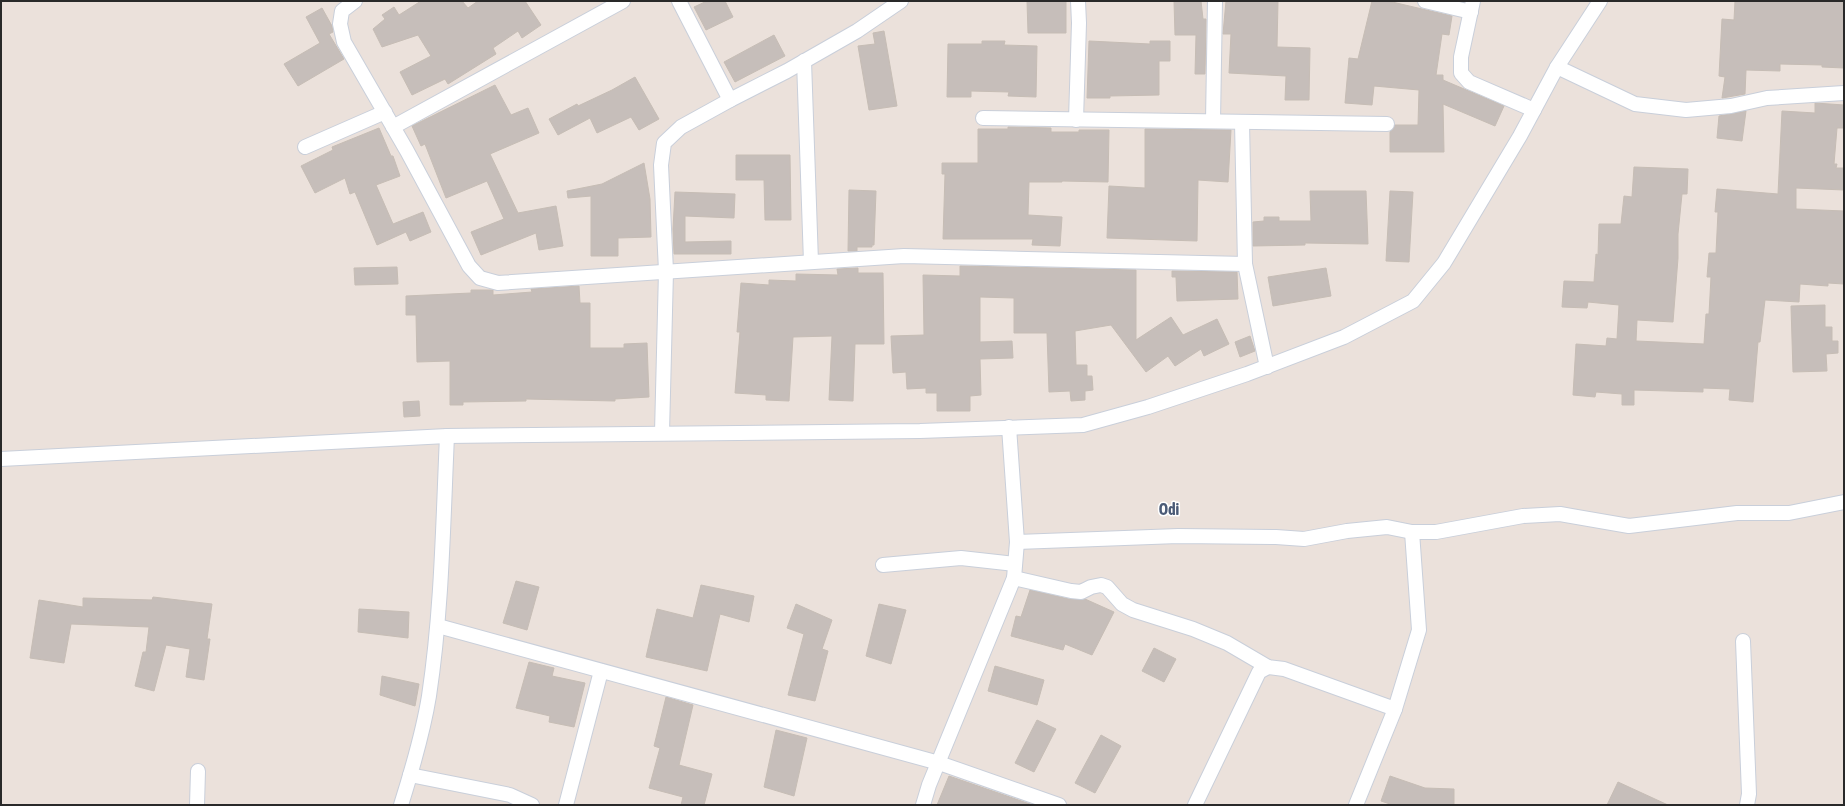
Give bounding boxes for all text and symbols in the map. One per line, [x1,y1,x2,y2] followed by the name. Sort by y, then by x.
[1159,500,1180,518] district label: Odi

